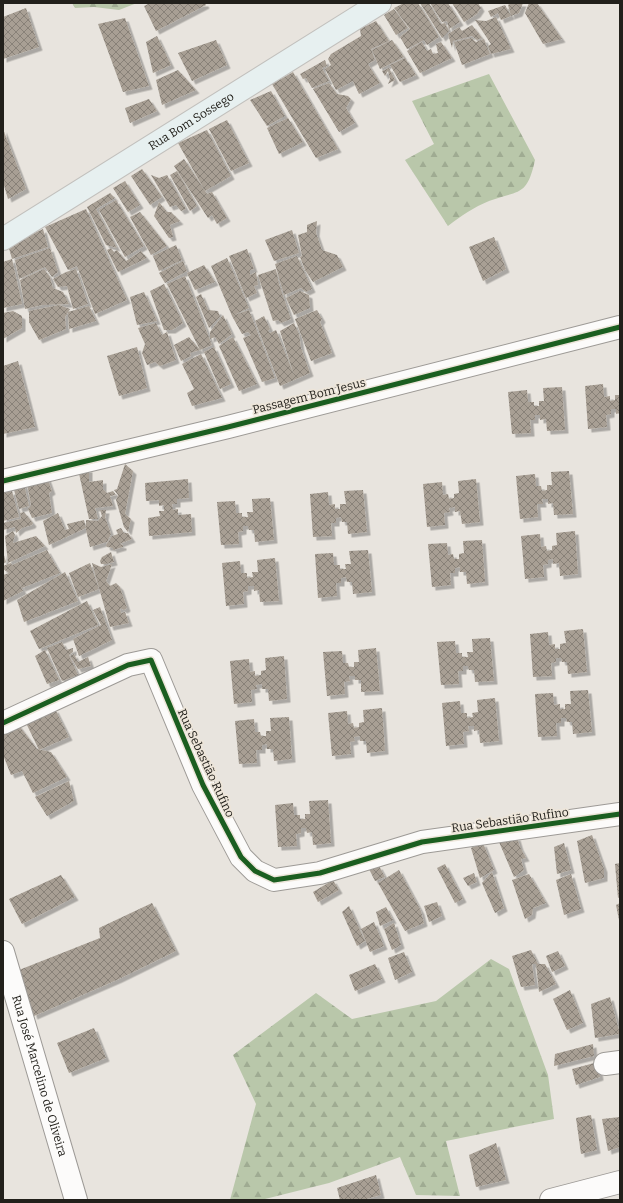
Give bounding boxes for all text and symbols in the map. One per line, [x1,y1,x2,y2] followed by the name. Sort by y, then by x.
[146,89,237,153] street label: Rua Bom Sossego
[251,375,367,417] street label: Passagem Bom Jesus
[175,707,237,820] street label: Rua Sebastião Rufino
[451,805,570,835] street label: Rua Sebastião Rufino
[9,993,70,1159] street label: Rua José Marcelino de Oliveira

